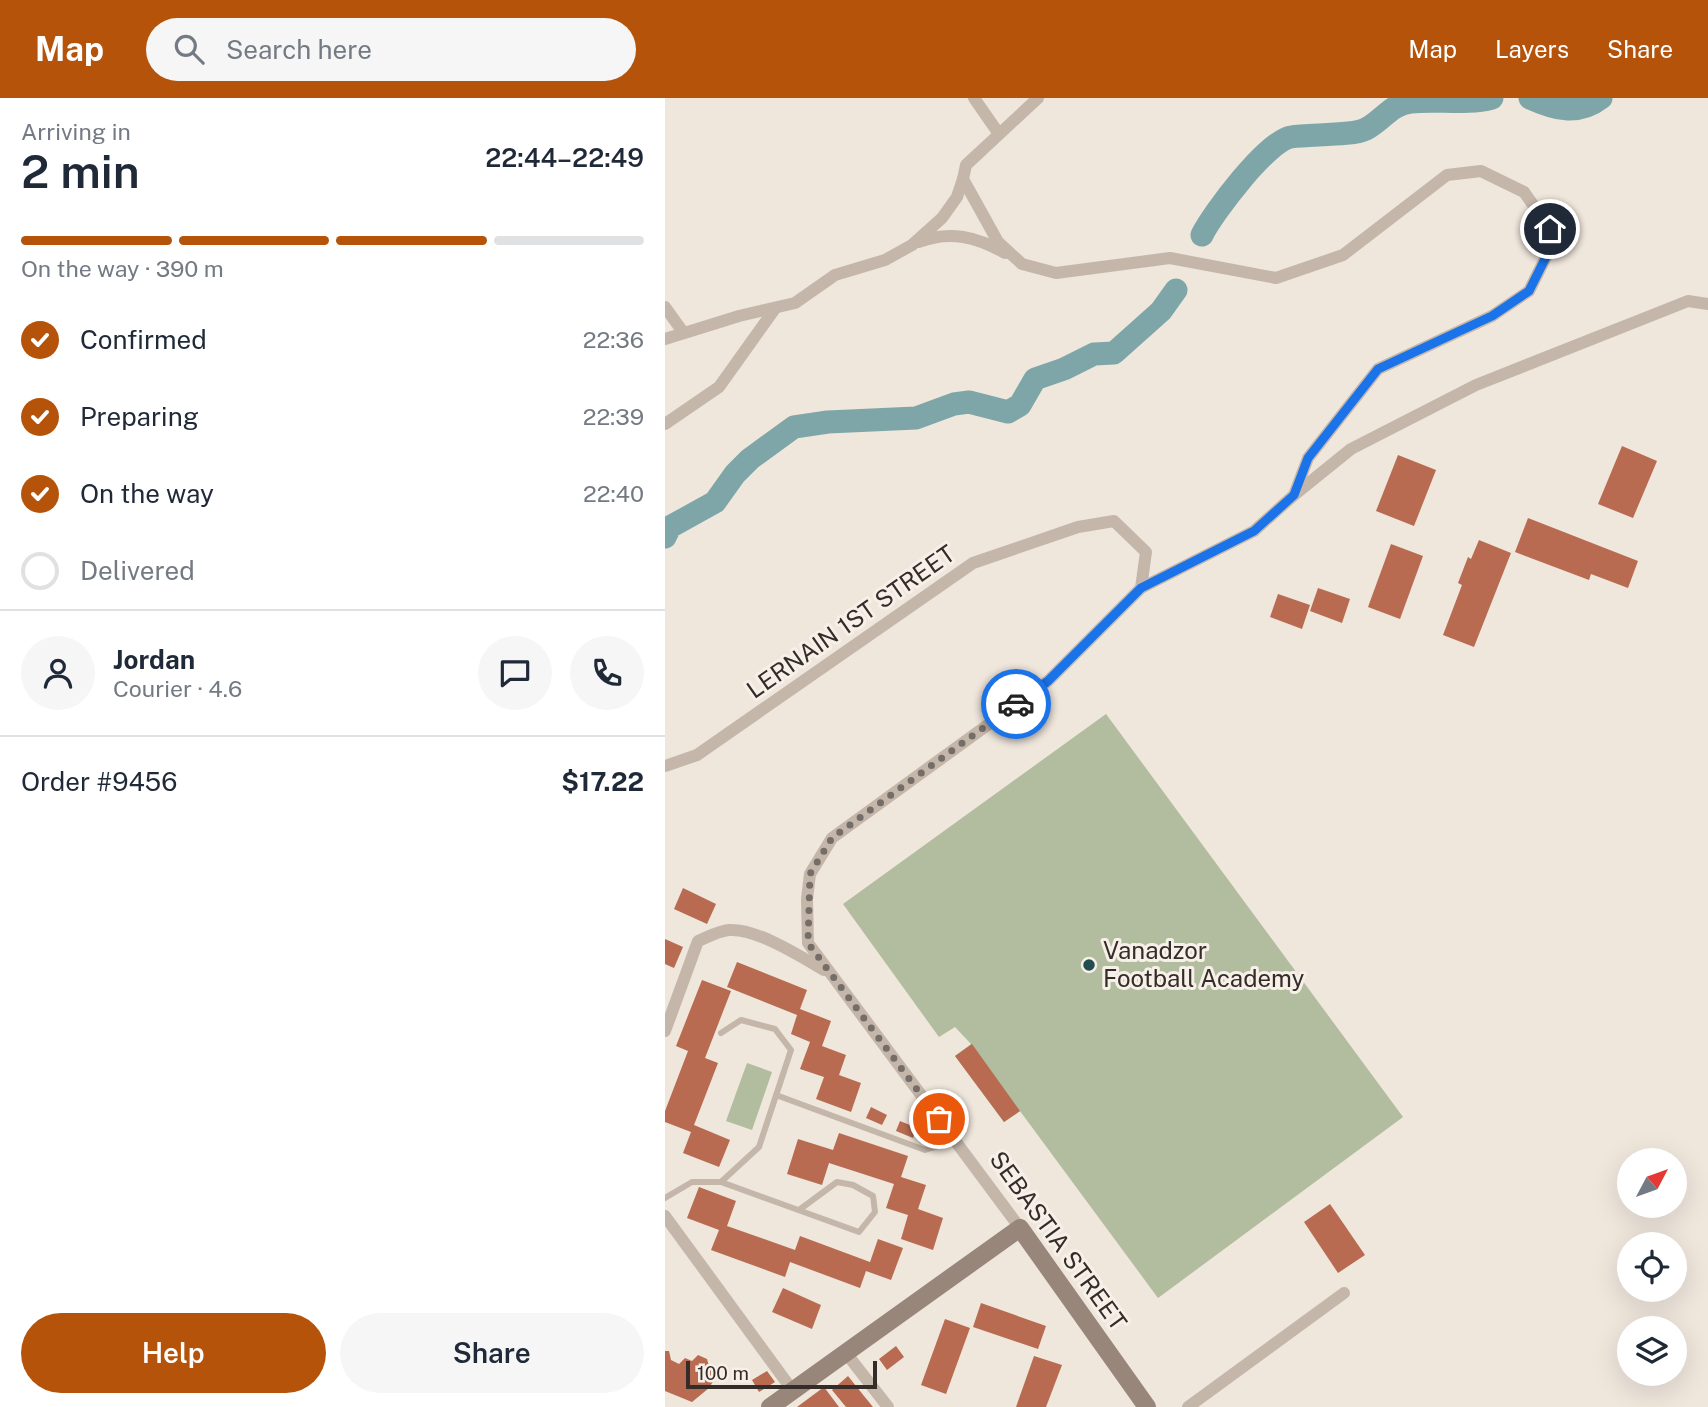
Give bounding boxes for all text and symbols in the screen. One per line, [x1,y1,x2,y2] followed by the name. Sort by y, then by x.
[146,18,636,81] search box
[35,30,104,68] text: Map
[170,30,208,68] icon: search
[226,34,372,65] text: Search here
[1408,35,1457,63] text: Map
[1495,35,1569,63] text: Layers
[1607,35,1673,63] text: Share
[21,118,131,145] text: Arriving in
[485,142,644,173] text: 22:44–22:49
[21,144,140,198] text: 2 min
[1520,199,1580,259] pin
[1531,210,1569,248] icon: home
[21,255,224,282] text: On the way · 390 m
[21,321,59,359] icon: check
[80,324,207,355] text: Confirmed
[583,326,644,353] text: 22:36
[21,398,59,436] icon: check
[80,401,199,432] text: Preparing
[583,403,644,430] text: 22:39
[21,475,59,513] icon: check
[80,478,214,509] text: On the way
[583,480,644,507] text: 22:40
[741,539,960,704] street label: LERNAIN 1ST STREET
[80,555,195,586] text: Delivered
[21,636,95,710] button: person
[478,636,552,710] button: chat
[570,636,644,710] button: phone
[113,644,195,675] text: Jordan
[981,669,1051,739] courier
[113,675,242,702] text: Courier · 4.6
[997,685,1035,723] icon: car
[21,766,177,797] text: Order #9456
[561,766,644,797] text: $17.22
[1103,936,1304,992] place label: Vanadzor Football Academy
[1081,957,1097,973] marker: Vanadzor Football Academy
[909,1089,969,1149] pin
[920,1100,958,1138] icon: bag
[985,1146,1133,1335] street label: SEBASTIA STREET
[1617,1148,1687,1218] north arrow
[1617,1148,1687,1386] map controls
[1617,1232,1687,1302] button: locate
[21,1313,326,1393] button: Help
[340,1313,644,1393] button: Share
[1617,1316,1687,1386] button: layers
[686,1358,877,1390] scale bar
[697,1362,749,1384] text: 100 m

